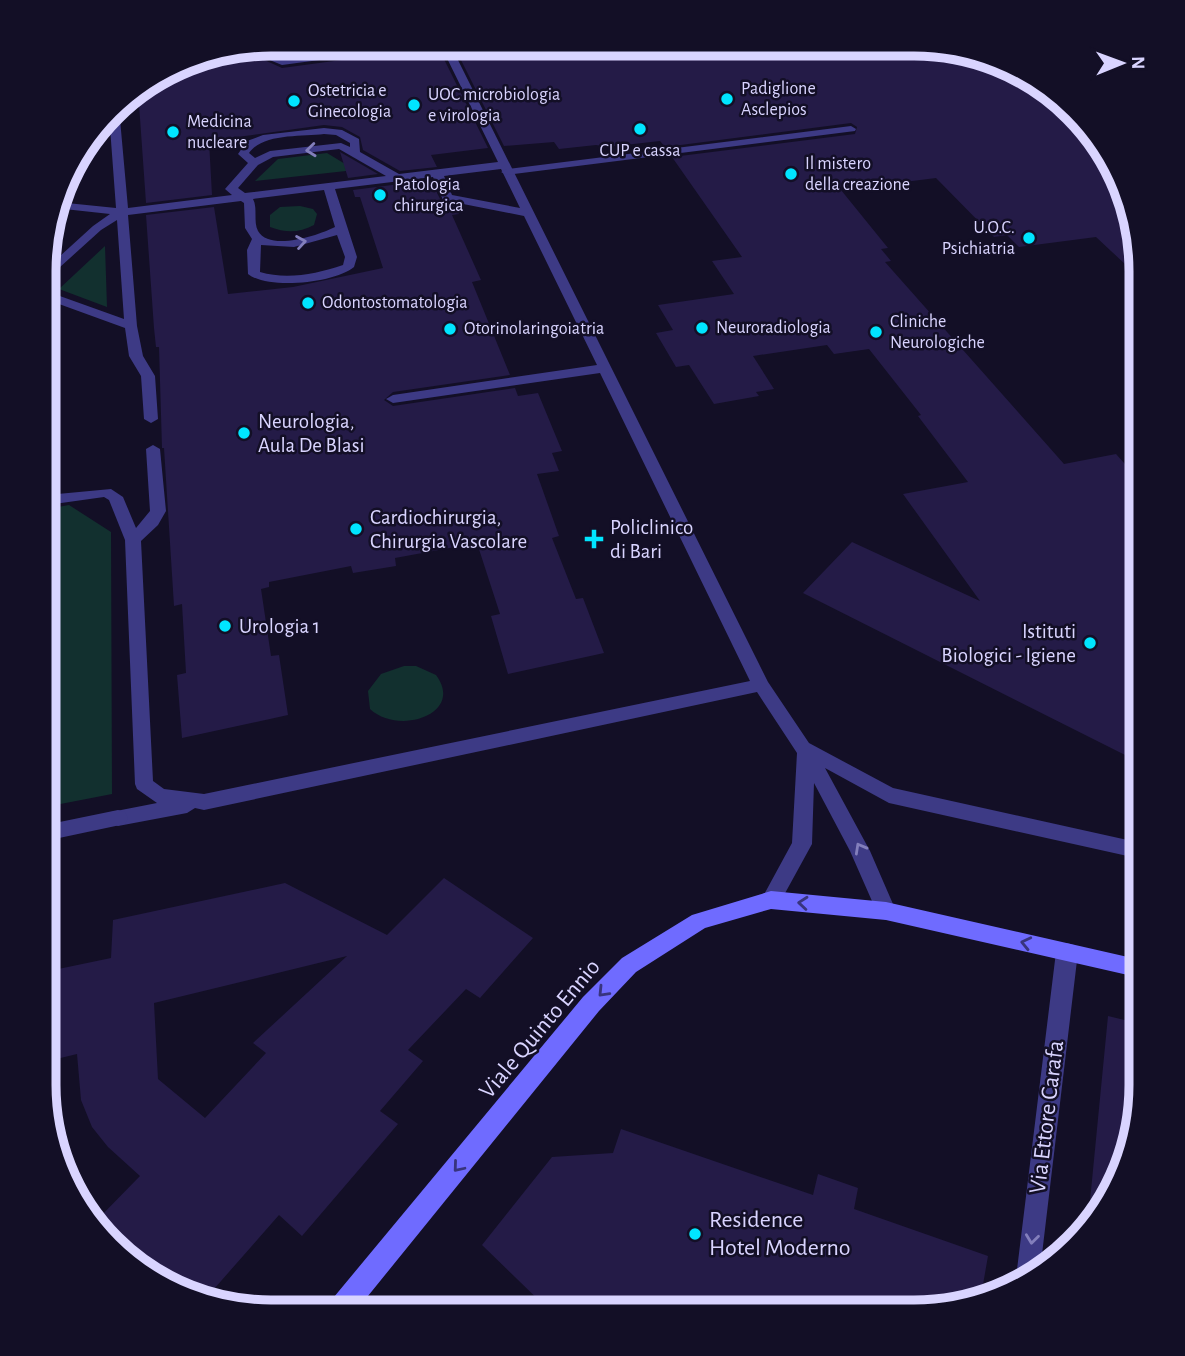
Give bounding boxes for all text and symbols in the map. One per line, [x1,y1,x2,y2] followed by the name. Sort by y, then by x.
[1087,28,1157,98] north arrow
[1128,56,1147,70] text: N
[741,80,816,119] place label: Padiglione Asclepios
[308,82,391,121] place label: Ostetricia e Ginecologia
[428,86,560,125] place label: UOC microbiologia e virologia
[719,91,735,107] marker: Padiglione Asclepios
[286,93,302,109] marker: Ostetricia e Ginecologia
[406,97,422,113] marker: UOC microbiologia e virologia
[187,113,252,152] place label: Medicina nucleare
[632,121,648,137] marker: CUP e cassa
[165,124,181,140] marker: Medicina nucleare
[305,142,317,157] one-way arrow
[600,142,680,160] place label: CUP e cassa
[805,155,910,194] place label: Il mistero della creazione
[783,166,799,182] marker: Il mistero della creazione
[394,176,463,215] place label: Patologia chirurgica
[372,187,388,203] marker: Patologia chirurgica
[942,219,1015,258] place label: U.O.C. Psichiatria
[1021,230,1037,246] marker: U.O.C. Psichiatria
[295,235,307,250] one-way arrow
[322,294,468,312] place label: Odontostomatologia
[300,295,316,311] marker: Odontostomatologia
[890,313,985,352] place label: Cliniche Neurologiche
[716,319,831,337] place label: Neuroradiologia
[464,320,604,338] place label: Otorinolaringoiatria
[694,320,710,336] marker: Neuroradiologia
[442,321,458,337] marker: Otorinolaringoiatria
[868,324,884,340] marker: Cliniche Neurologiche
[258,411,365,456] place label: Neurologia, Aula De Blasi
[236,425,252,441] marker: Neurologia, Aula De Blasi
[370,507,527,552] place label: Cardiochirurgia, Chirurgia Vascolare
[610,517,693,562] place label: Policlinico di Bari
[348,521,364,537] marker: Cardiochirurgia, Chirurgia Vascolare
[584,529,604,549] marker: Policlinico di Bari
[239,616,320,637] place label: Urologia 1
[217,618,233,634] marker: Urologia 1
[941,621,1076,666] place label: Istituti Biologici - Igiene
[1082,635,1098,651] marker: Istituti Biologici - Igiene
[855,842,868,855] one-way arrow
[797,896,808,911] one-way arrow
[1021,937,1033,951] one-way arrow
[475,955,605,1103] street label: Viale Quinto Ennio
[598,984,611,997] one-way arrow
[1026,1039,1068,1195] street label: Via Ettore Carafa
[454,1160,467,1172] one-way arrow
[709,1208,851,1260] place label: Residence Hotel Moderno
[687,1226,703,1242] marker: Residence Hotel Moderno
[1024,1233,1039,1245] one-way arrow

